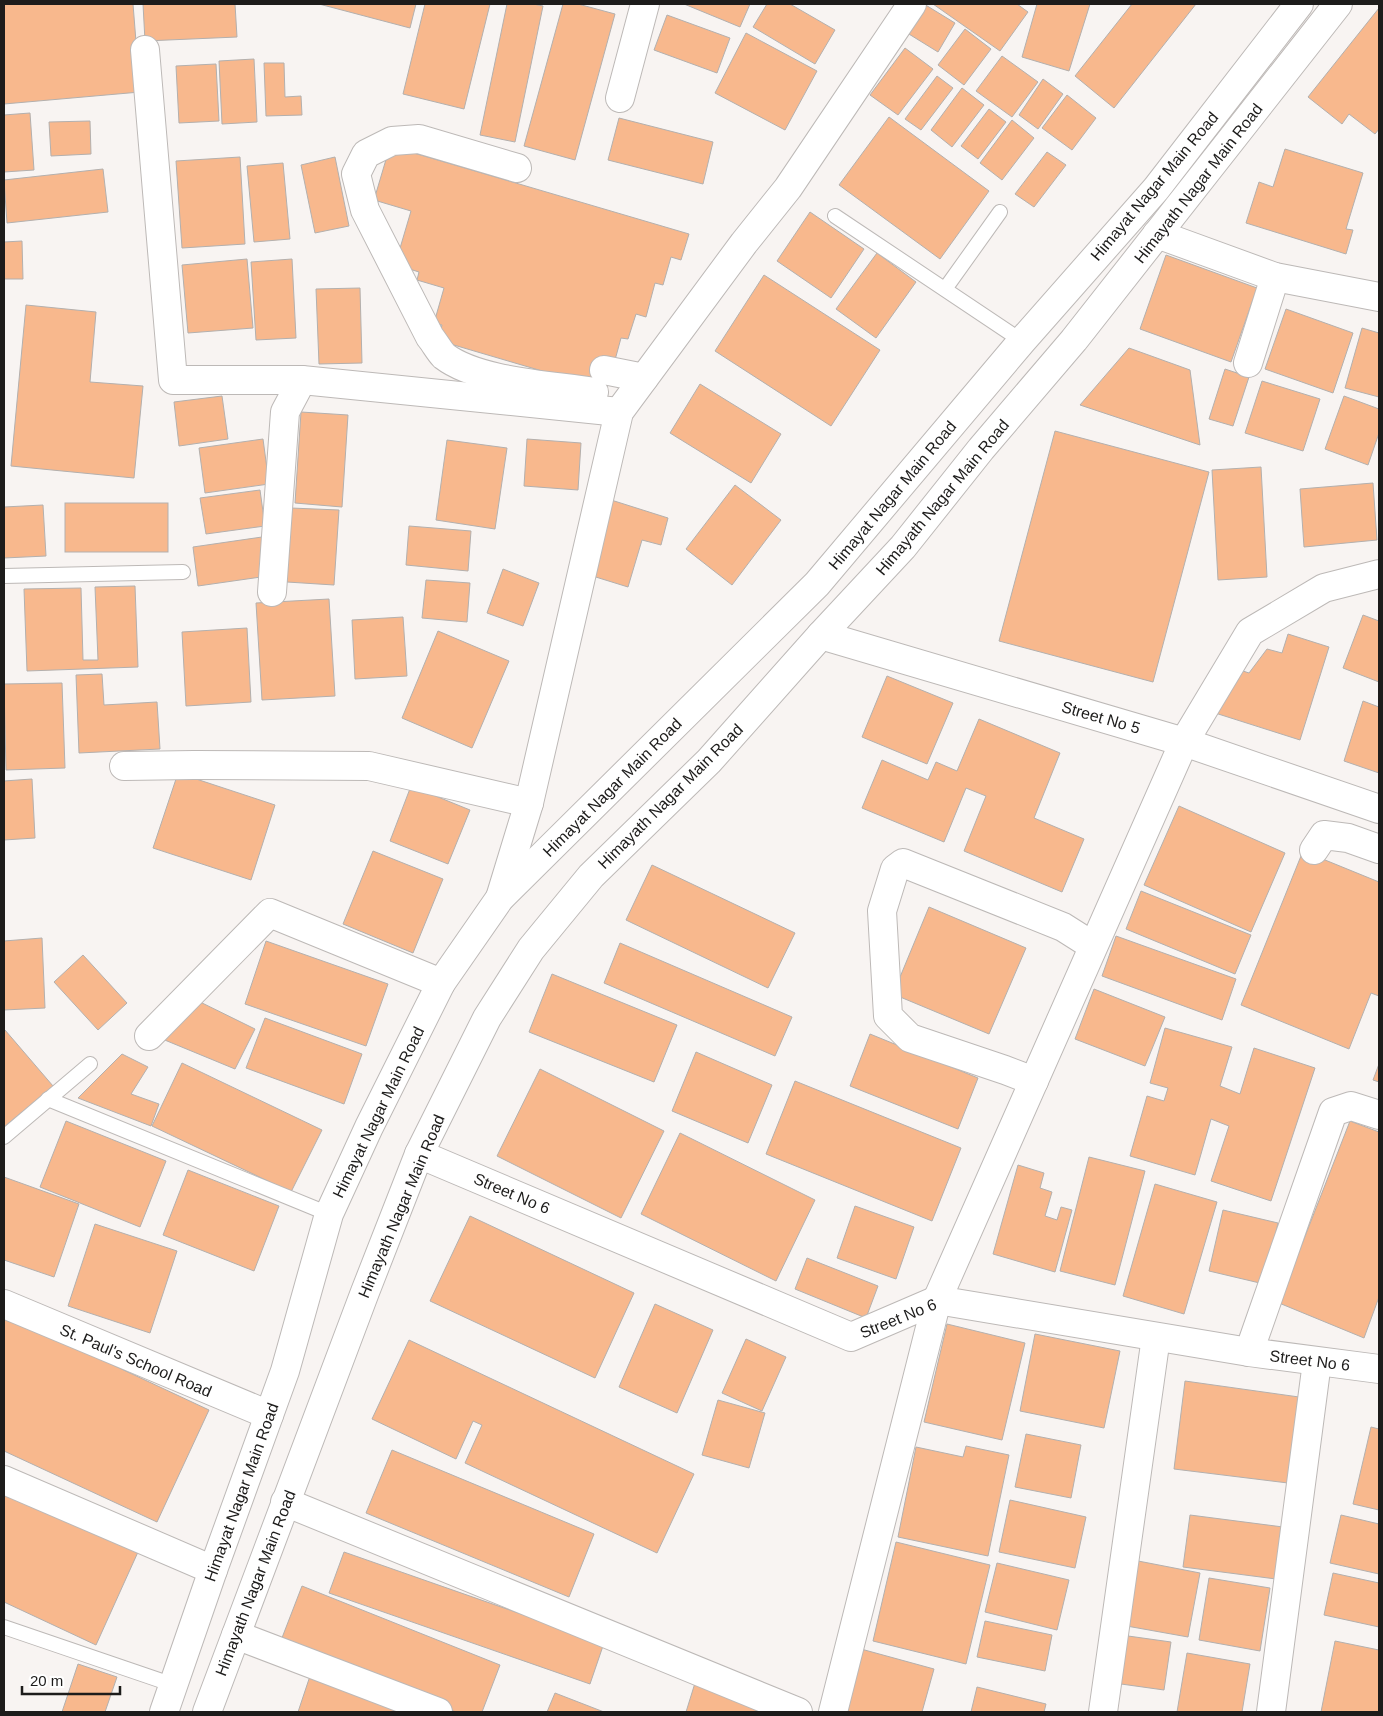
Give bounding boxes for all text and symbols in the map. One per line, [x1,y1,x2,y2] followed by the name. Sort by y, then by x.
[1131,100,1266,266] street label: Himayath Nagar Main Road
[1087,109,1221,264] street label: Himayat Nagar Main Road
[872,416,1012,578] street label: Himayath Nagar Main Road
[825,418,959,573] street label: Himayat Nagar Main Road
[1060,698,1142,737] street label: Street No 5
[540,715,685,860] street label: Himayat Nagar Main Road
[595,721,746,872] street label: Himayath Nagar Main Road
[329,1024,427,1201] street label: Himayat Nagar Main Road
[355,1112,448,1300] street label: Himayath Nagar Main Road
[471,1170,552,1217] street label: Street No 6
[857,1295,939,1342] street label: Street No 6
[57,1321,214,1400] street label: St. Paul's School Road
[1269,1347,1351,1374] street label: Street No 6
[201,1401,282,1584] street label: Himayat Nagar Main Road
[212,1488,299,1678] street label: Himayath Nagar Main Road
[22,1664,120,1696] scale bar
[30,1672,63,1689] text: 20 m

